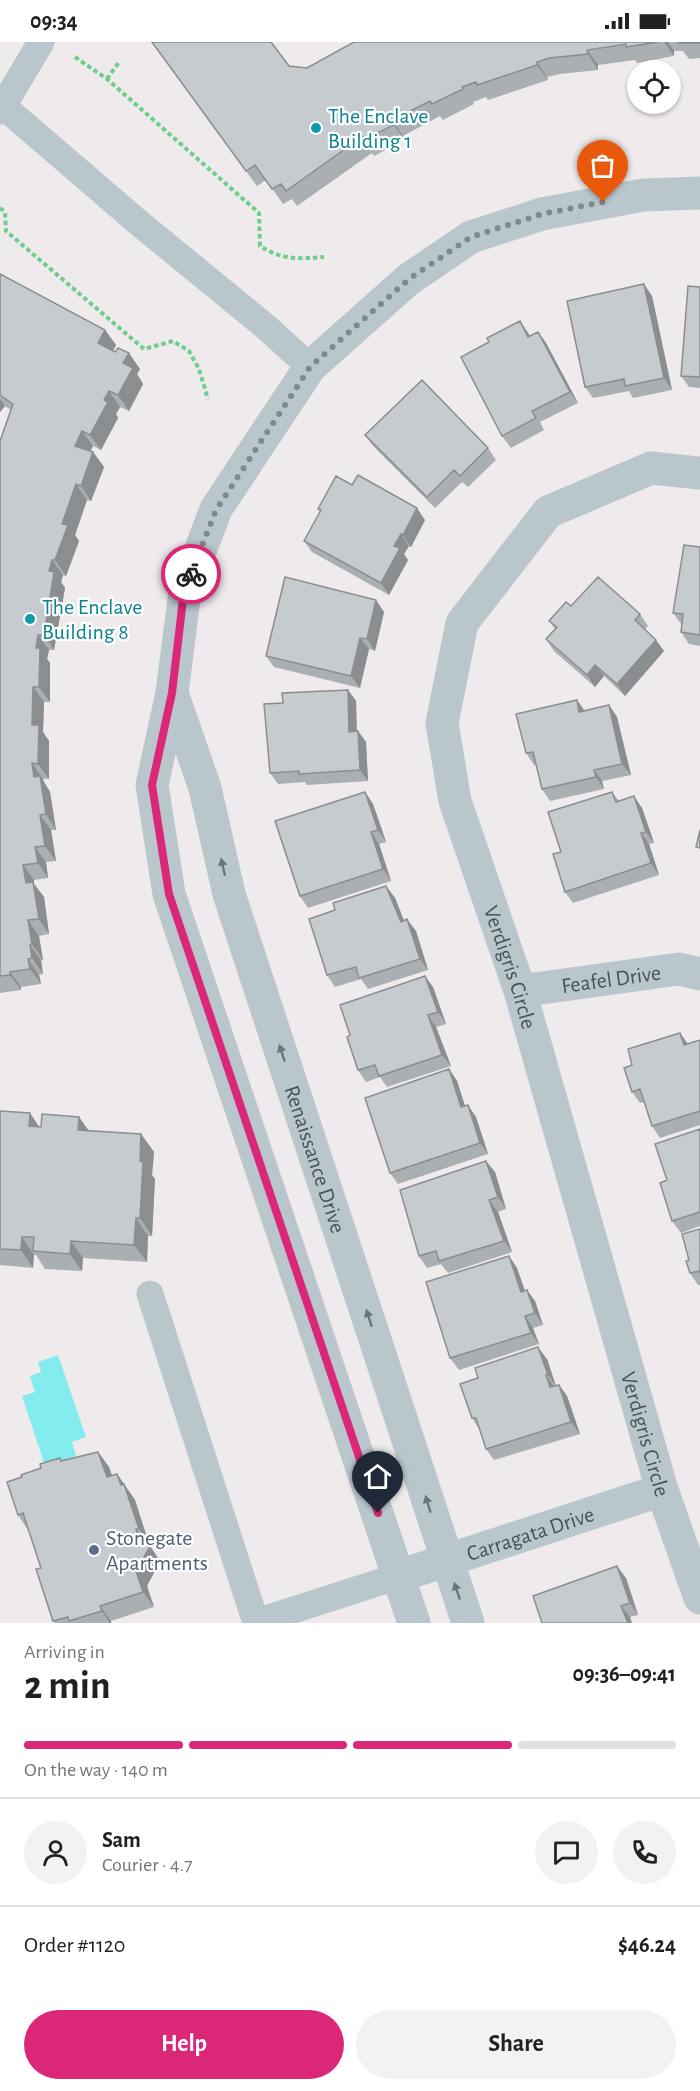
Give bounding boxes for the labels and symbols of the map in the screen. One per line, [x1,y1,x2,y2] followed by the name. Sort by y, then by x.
[328,105,428,152] place label: The Enclave Building 1
[309,121,323,135] marker: The Enclave Building 1
[577,140,628,202] pin
[161,544,221,604] courier
[42,596,142,643] place label: The Enclave Building 8
[23,612,37,626] marker: The Enclave Building 8
[218,858,228,877] one-way arrow
[480,903,540,1031] street label: Verdigris Circle
[560,962,662,997] street label: Feafel Drive
[277,1044,286,1062] one-way arrow
[280,1083,349,1236] street label: Renaissance Drive
[364,1309,373,1327] one-way arrow
[617,1369,673,1499] street label: Verdigris Circle
[352,1451,403,1513] pin
[423,1495,433,1513] one-way arrow
[464,1503,597,1565] street label: Carragata Drive
[106,1527,208,1574] place label: Stonegate Apartments
[87,1543,101,1557] marker: Stonegate Apartments
[451,1582,461,1600] one-way arrow

